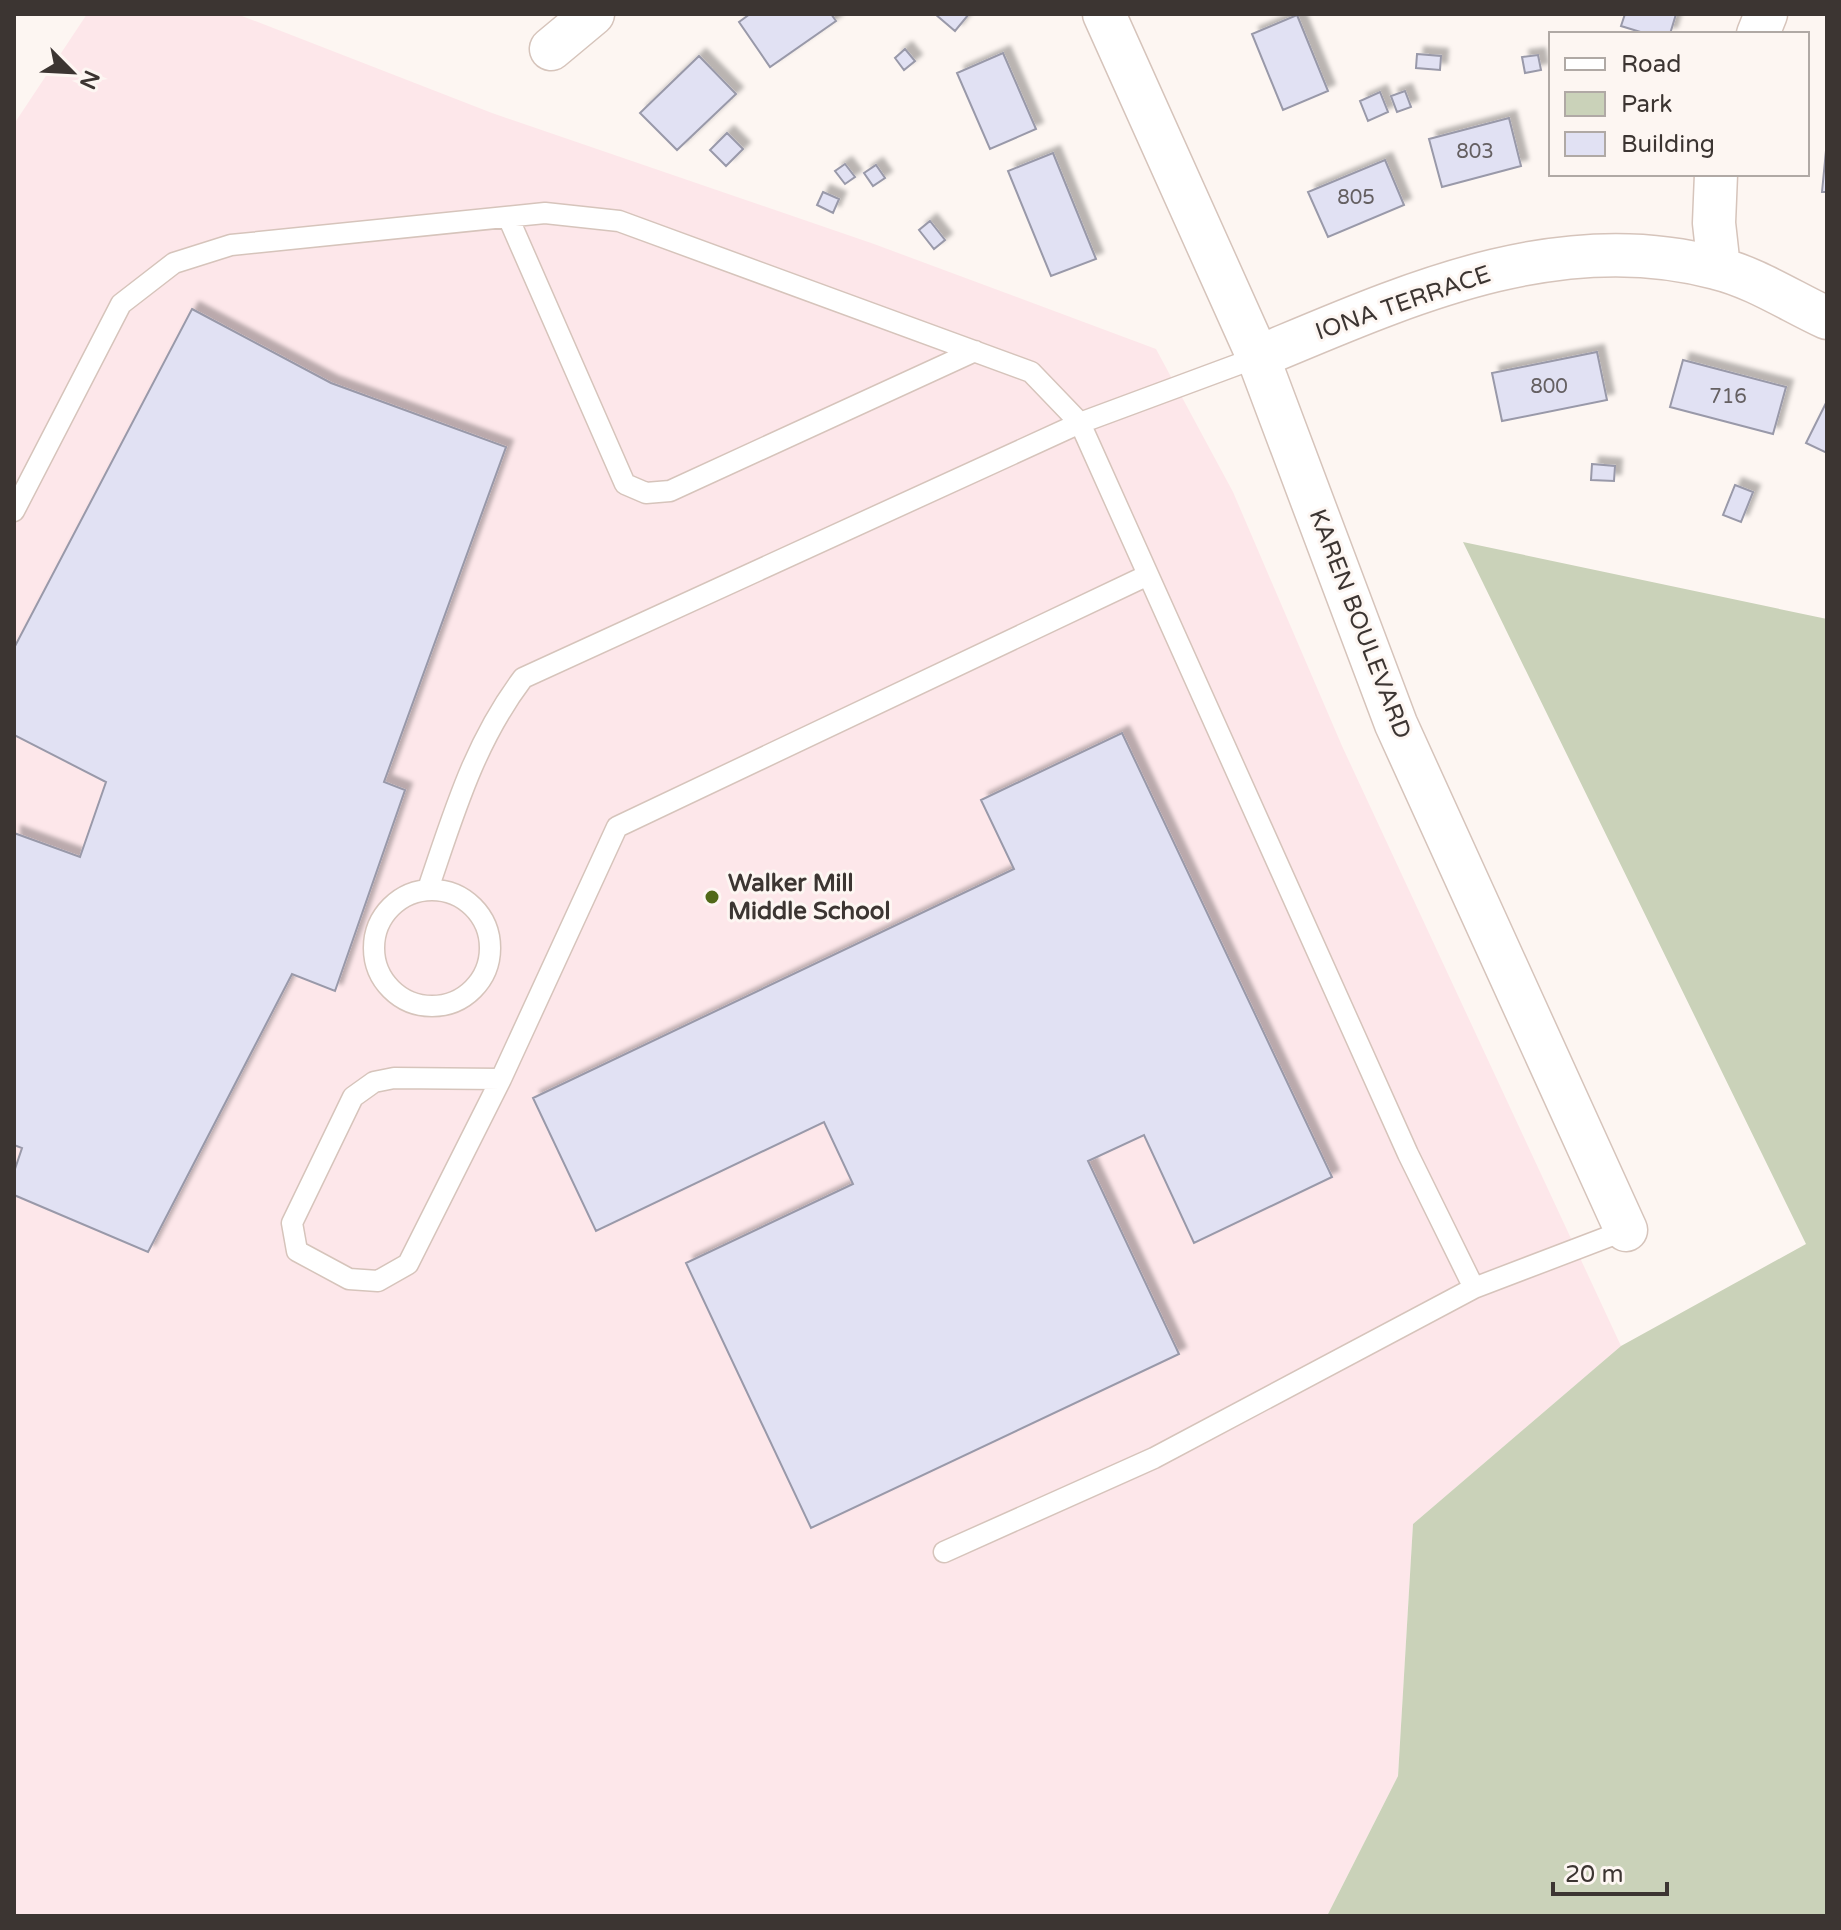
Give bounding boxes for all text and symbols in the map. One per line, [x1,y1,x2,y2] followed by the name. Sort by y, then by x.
[32,32,112,112] north arrow
[1549,32,1809,176] legend
[1621,50,1681,79] text: Road
[74,66,105,93] text: N
[1621,90,1672,119] text: Park
[1621,130,1715,159] text: Building
[1456,140,1494,164] house number: 803
[1337,186,1375,210] house number: 805
[1312,259,1494,347] street label: IONA TERRACE
[1530,375,1568,399] house number: 800
[1709,385,1747,409] house number: 716
[1303,505,1417,743] street label: KAREN BOULEVARD
[728,869,890,926] place label: Walker Mill Middle School
[703,888,721,906] marker: Walker Mill Middle School
[1553,1846,1667,1896] scale bar
[1565,1860,1623,1889] text: 20 m

